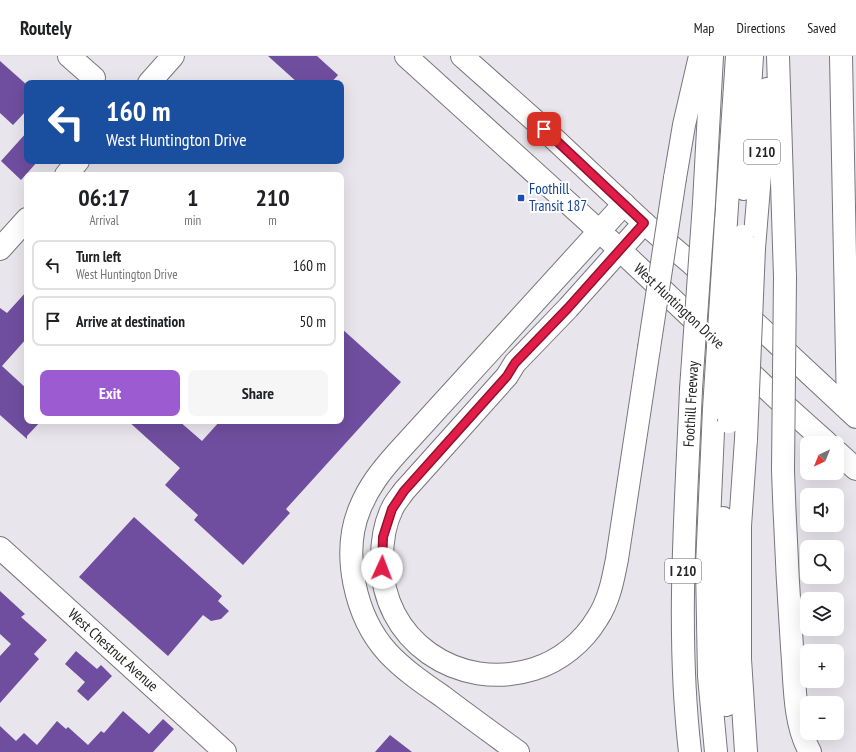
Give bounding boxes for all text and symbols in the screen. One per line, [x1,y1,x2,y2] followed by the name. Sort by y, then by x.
[20,16,72,40] text: Routely
[694,19,714,37] text: Map
[736,19,785,37] text: Directions
[807,19,836,37] text: Saved
[106,92,170,129] text: 160 m
[40,96,92,148] icon: left
[527,112,561,146] pin
[533,118,555,140] icon: arrive
[106,128,247,151] text: West Huntington Drive
[744,140,780,164] road number: I 210
[529,179,587,215] place label: Foothill Transit 187
[78,182,130,213] text: 06:17
[187,182,198,213] text: 1
[255,182,290,213] text: 210
[516,193,526,203] marker: Foothill Transit 187
[89,212,119,229] text: Arrival
[184,212,201,229] text: min
[268,212,277,229] text: m
[76,247,121,266] text: Turn left
[42,254,64,276] icon: left
[293,256,326,275] text: 160 m
[630,259,729,353] street label: West Huntington Drive
[76,266,178,283] text: West Huntington Drive
[42,310,64,332] icon: arrive
[76,312,185,331] text: Arrive at destination
[300,312,326,331] text: 50 m
[679,360,702,448] street label: Foothill Freeway
[40,370,180,416] button: Exit
[188,370,328,416] button: Share
[800,436,844,480] north arrow
[800,436,844,740] map controls
[800,488,844,532] button: sound
[800,540,844,584] button: search
[361,547,403,589] position arrow
[665,559,701,583] road number: I 210
[800,592,844,636] button: layers
[64,604,162,695] street label: West Chestnut Avenue
[800,644,844,688] button: +
[800,696,844,740] button: −

